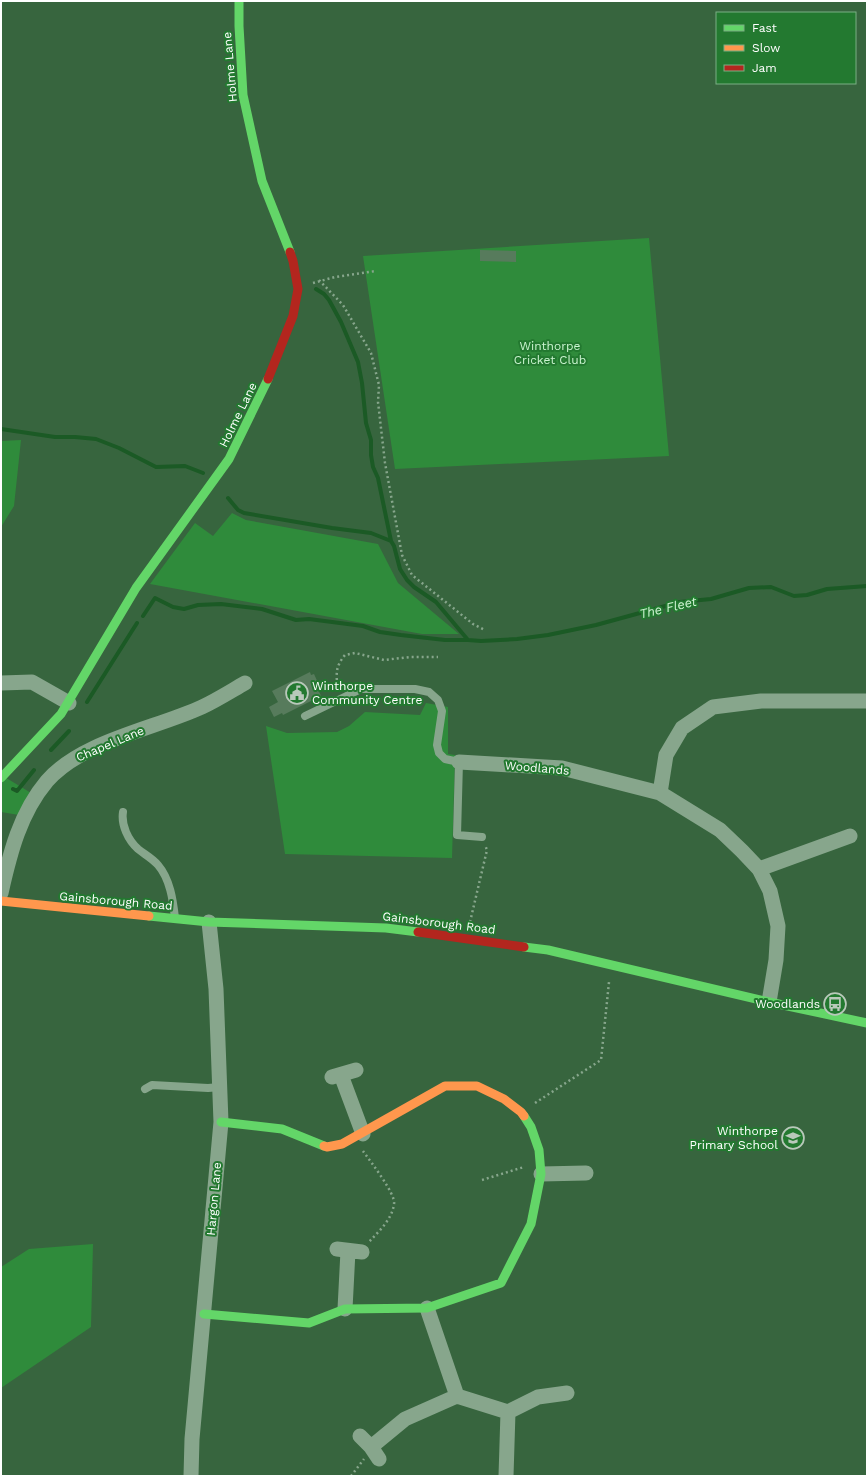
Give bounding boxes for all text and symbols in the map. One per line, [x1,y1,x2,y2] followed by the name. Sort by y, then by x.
[716,12,856,84] legend
[752,21,777,35] text: Fast
[220,31,240,103] street label: Holme Lane
[752,41,780,55] text: Slow
[752,61,777,75] text: Jam
[514,339,586,367] park label: Winthorpe Cricket Club
[216,380,260,450] street label: Holme Lane
[638,593,699,621] water label: The Fleet
[312,679,423,707] place label: Winthorpe Community Centre
[284,680,310,706] public building icon: Winthorpe Community Centre
[74,723,146,765] street label: Chapel Lane
[504,758,570,778] street label: Woodlands
[59,889,173,913] street label: Gainsborough Road
[382,909,496,937] street label: Gainsborough Road
[822,991,848,1017] bus stop icon: Woodlands
[755,997,820,1011] place label: Woodlands
[690,1124,778,1152] place label: Winthorpe Primary School
[780,1125,806,1151] school or university icon: Winthorpe Primary School
[204,1162,224,1236] street label: Hargon Lane

